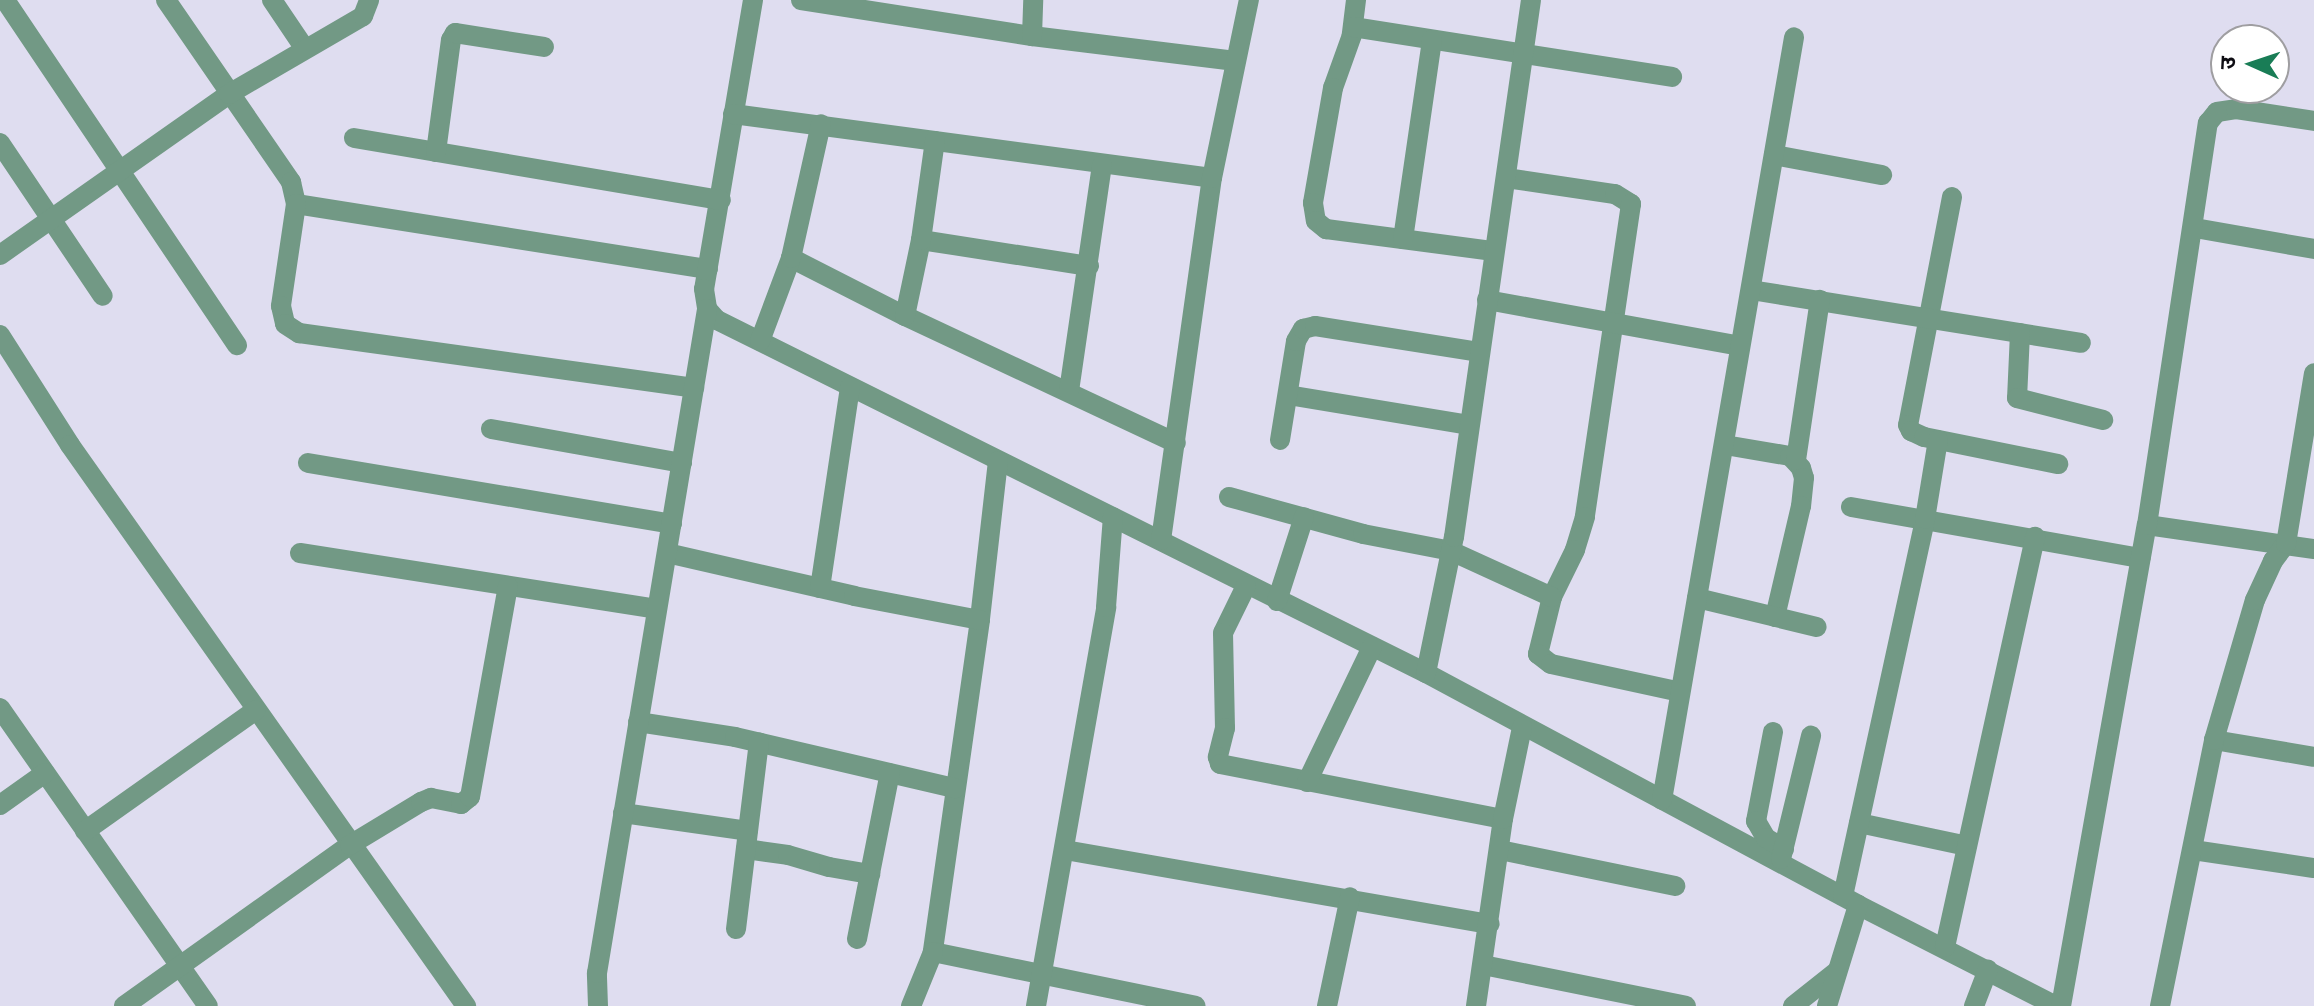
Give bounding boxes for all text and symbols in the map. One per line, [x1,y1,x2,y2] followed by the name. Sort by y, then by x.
[2210,24,2290,104] north arrow
[2214,56,2241,70] text: उ

